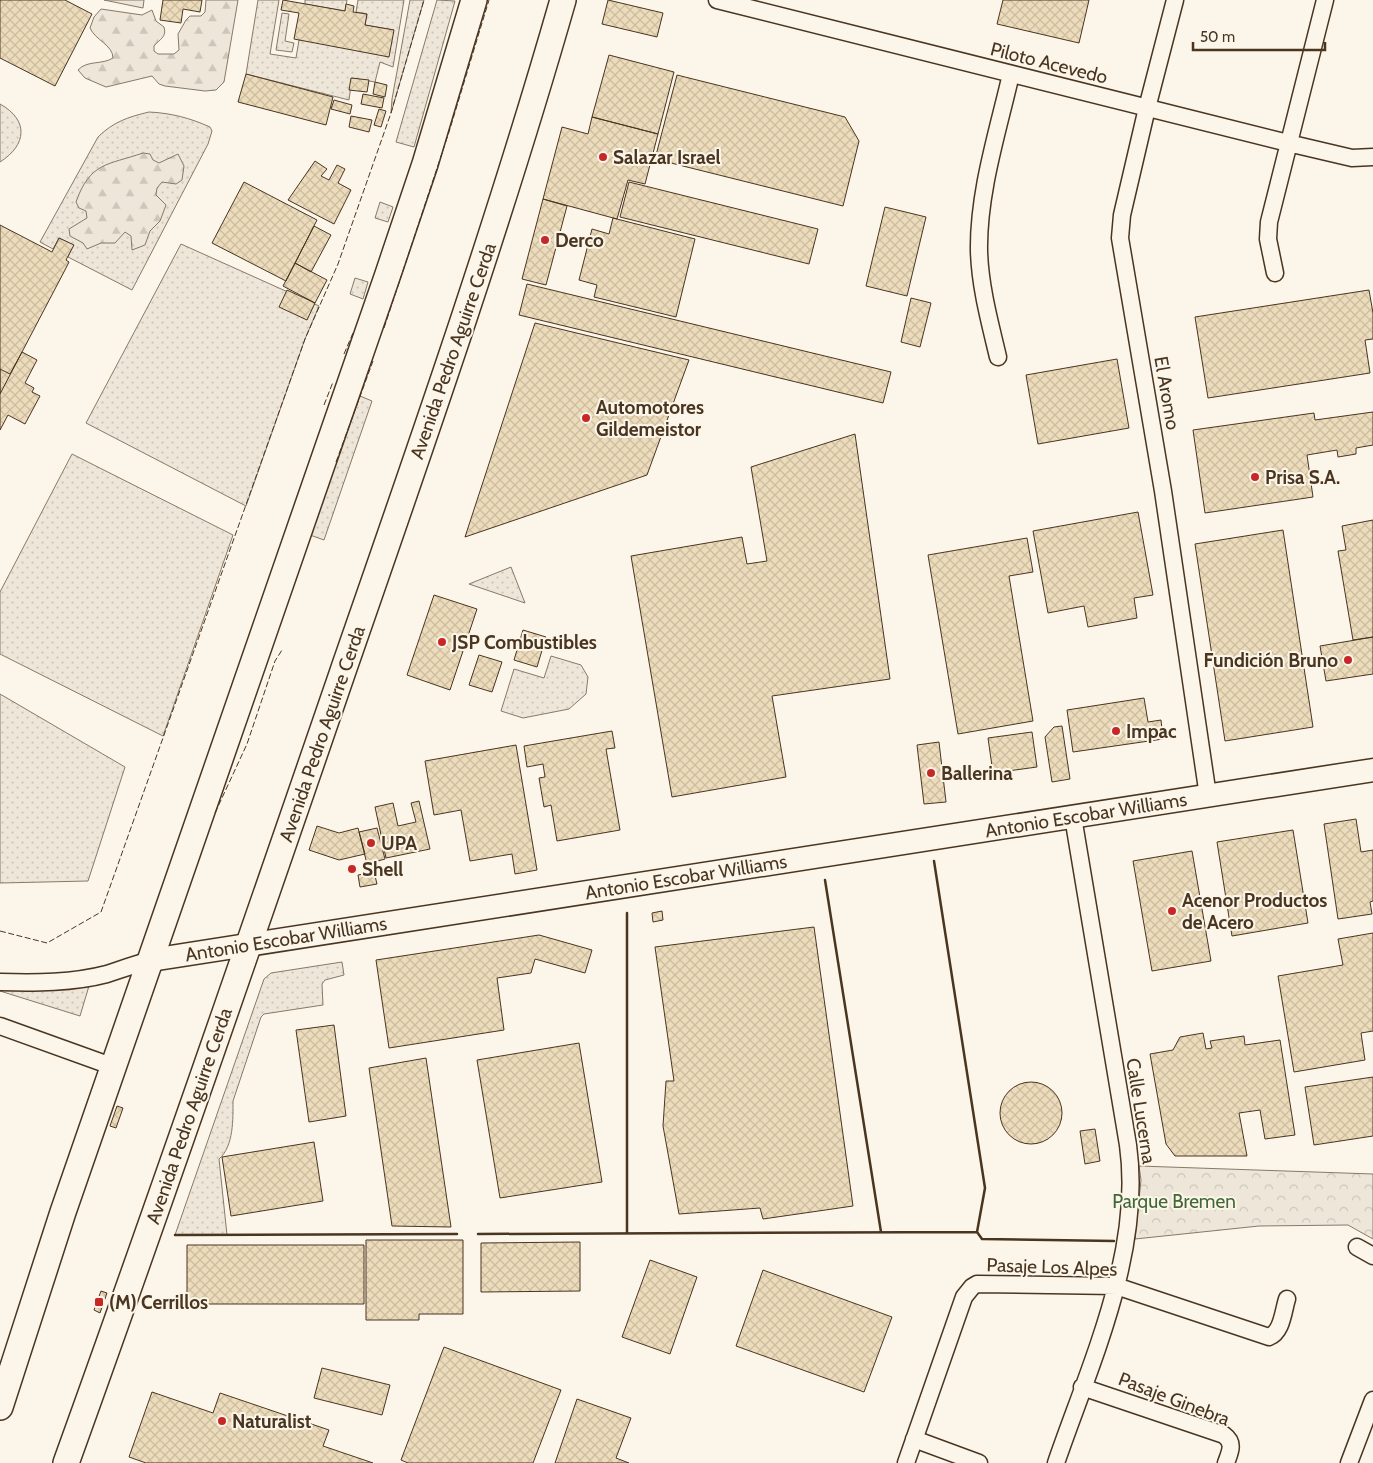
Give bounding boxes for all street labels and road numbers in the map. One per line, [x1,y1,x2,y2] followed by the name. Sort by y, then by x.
[988,37,1110,89] street label: Piloto Acevedo
[405,240,501,462] street label: Avenida Pedro Aguirre Cerda
[1149,354,1185,432] street label: El Aromo
[274,623,370,845] street label: Avenida Pedro Aguirre Cerda
[983,788,1189,842] street label: Antonio Escobar Williams
[583,850,789,904] street label: Antonio Escobar Williams
[183,912,389,966] street label: Antonio Escobar Williams
[141,1005,237,1227] street label: Avenida Pedro Aguirre Cerda
[1121,1056,1161,1166] street label: Calle Lucerna
[986,1253,1118,1281] street label: Pasaje Los Alpes
[1115,1367,1233,1431] street label: Pasaje Ginebra

